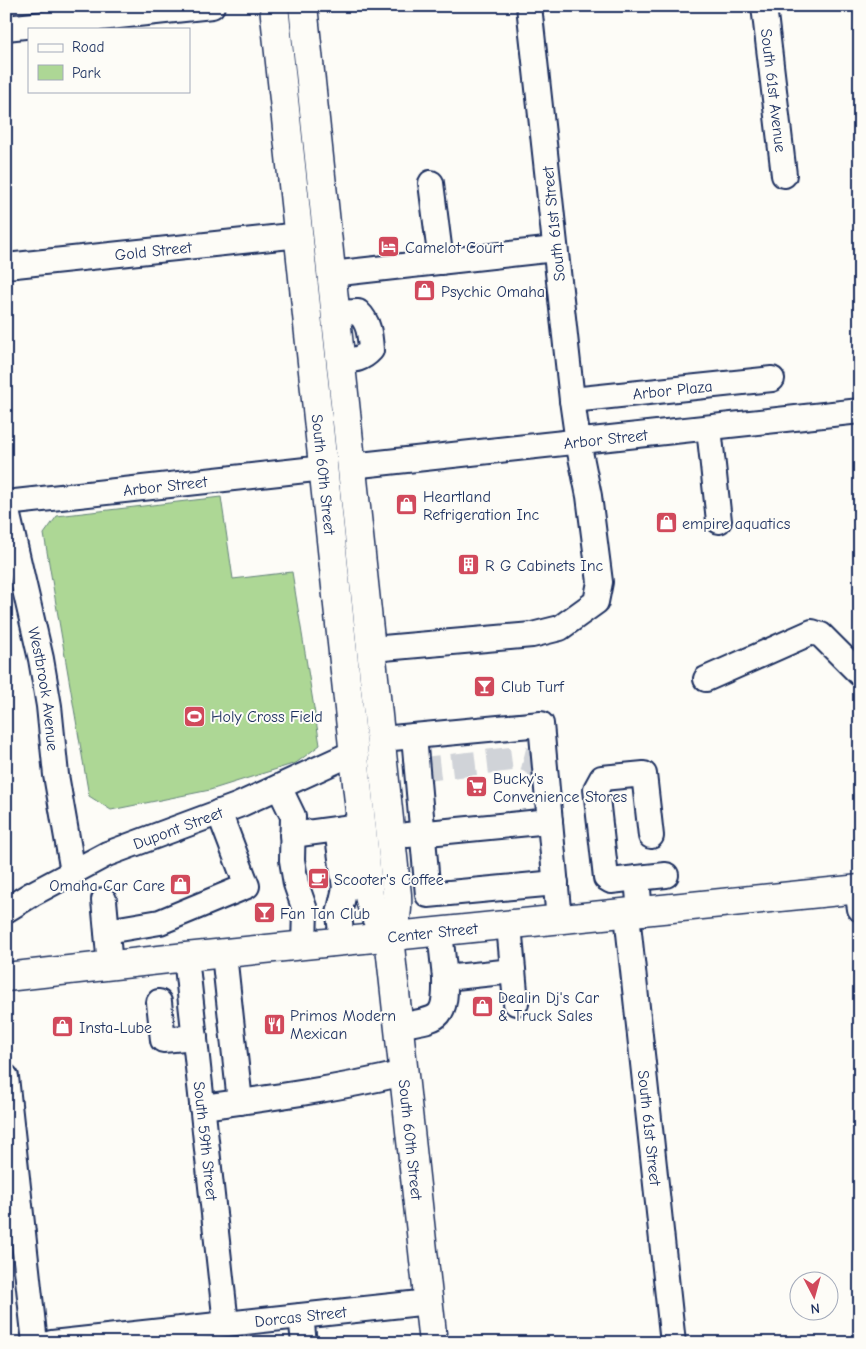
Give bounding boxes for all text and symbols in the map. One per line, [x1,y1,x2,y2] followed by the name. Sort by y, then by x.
[28,28,190,92] legend
[757,28,789,153] street label: South 61st Avenue
[72,38,104,56] text: Road
[72,64,101,82] text: Park
[539,165,569,282] street label: South 61st Street
[377,235,401,259] hotel icon: Camelot Court
[114,238,193,264] street label: Gold Street
[405,239,504,257] place label: Camelot Court
[413,279,437,303] shop icon: Psychic Omaha
[441,283,545,301] place label: Psychic Omaha
[632,377,713,404] street label: Arbor Plaza
[308,413,338,536] street label: South 60th Street
[563,426,649,453] street label: Arbor Street
[122,473,209,500] street label: Arbor Street
[423,488,540,524] place label: Heartland Refrigeration Inc
[395,493,419,517] shop icon: Heartland Refrigeration Inc
[654,511,678,535] shop icon: empire aquatics
[682,515,791,533] place label: empire aquatics
[457,553,481,577] building icon: R G Cabinets Inc
[485,557,604,575] place label: R G Cabinets Inc
[24,625,62,752] street label: Westbrook Avenue
[473,674,497,698] bar icon: Club Turf
[501,678,565,696] place label: Club Turf
[183,704,207,728] sports icon: Holy Cross Field
[211,708,323,726] place label: Holy Cross Field
[493,770,627,806] place label: Bucky's Convenience Stores
[465,775,489,799] supermarket icon: Bucky's Convenience Stores
[131,804,226,853] street label: Dupont Street
[306,867,330,891] cafe icon: Scooter's Coffee
[334,871,444,889] place label: Scooter's Coffee
[169,873,193,897] shop icon: Omaha Car Care
[49,877,165,895] place label: Omaha Car Care
[252,901,276,925] bar icon: Fan Tan Club
[280,905,370,923] place label: Fan Tan Club
[387,920,479,947] street label: Center Street
[498,989,600,1025] place label: Dealin Dj's Car & Truck Sales
[470,994,494,1018] shop icon: Dealin Dj's Car & Truck Sales
[290,1007,396,1043] place label: Primos Modern Mexican
[262,1012,286,1036] restaurant icon: Primos Modern Mexican
[51,1015,75,1039] shop icon: Insta-Lube
[79,1019,152,1037] place label: Insta-Lube
[634,1069,664,1187] street label: South 61st Street
[394,1079,425,1201] street label: South 60th Street
[190,1080,221,1202] street label: South 59th Street
[788,1272,838,1322] north arrow
[810,1300,821,1317] text: N
[254,1303,348,1331] street label: Dorcas Street

